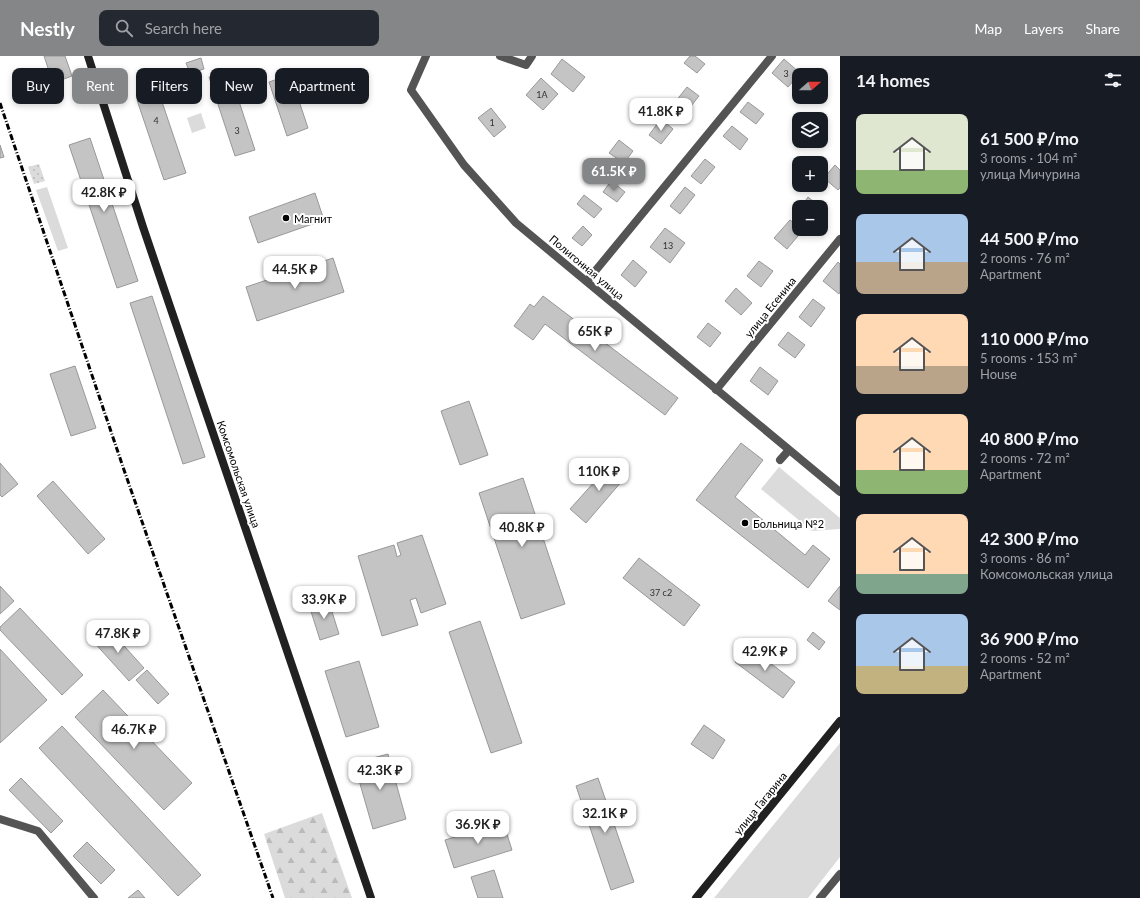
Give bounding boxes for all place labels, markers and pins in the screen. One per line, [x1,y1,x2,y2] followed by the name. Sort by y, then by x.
[624,98,698,132] pin: 41.8K ₽
[577,158,651,192] pin: 61.5K ₽
[67,179,141,213] pin: 42.8K ₽
[294,212,333,225] place label: Магнит
[281,213,291,223] marker: Магнит
[258,256,332,290] pin: 44.5K ₽
[567,318,623,352] pin: 65K ₽
[566,458,632,492] pin: 110K ₽
[485,514,559,548] pin: 40.8K ₽
[753,517,824,530] place label: Больница №2
[740,518,750,528] marker: Больница №2
[287,586,361,620] pin: 33.9K ₽
[81,620,155,654] pin: 47.8K ₽
[728,638,802,672] pin: 42.9K ₽
[97,716,171,750] pin: 46.7K ₽
[343,757,417,791] pin: 42.3K ₽
[568,800,642,834] pin: 32.1K ₽
[441,811,515,845] pin: 36.9K ₽

